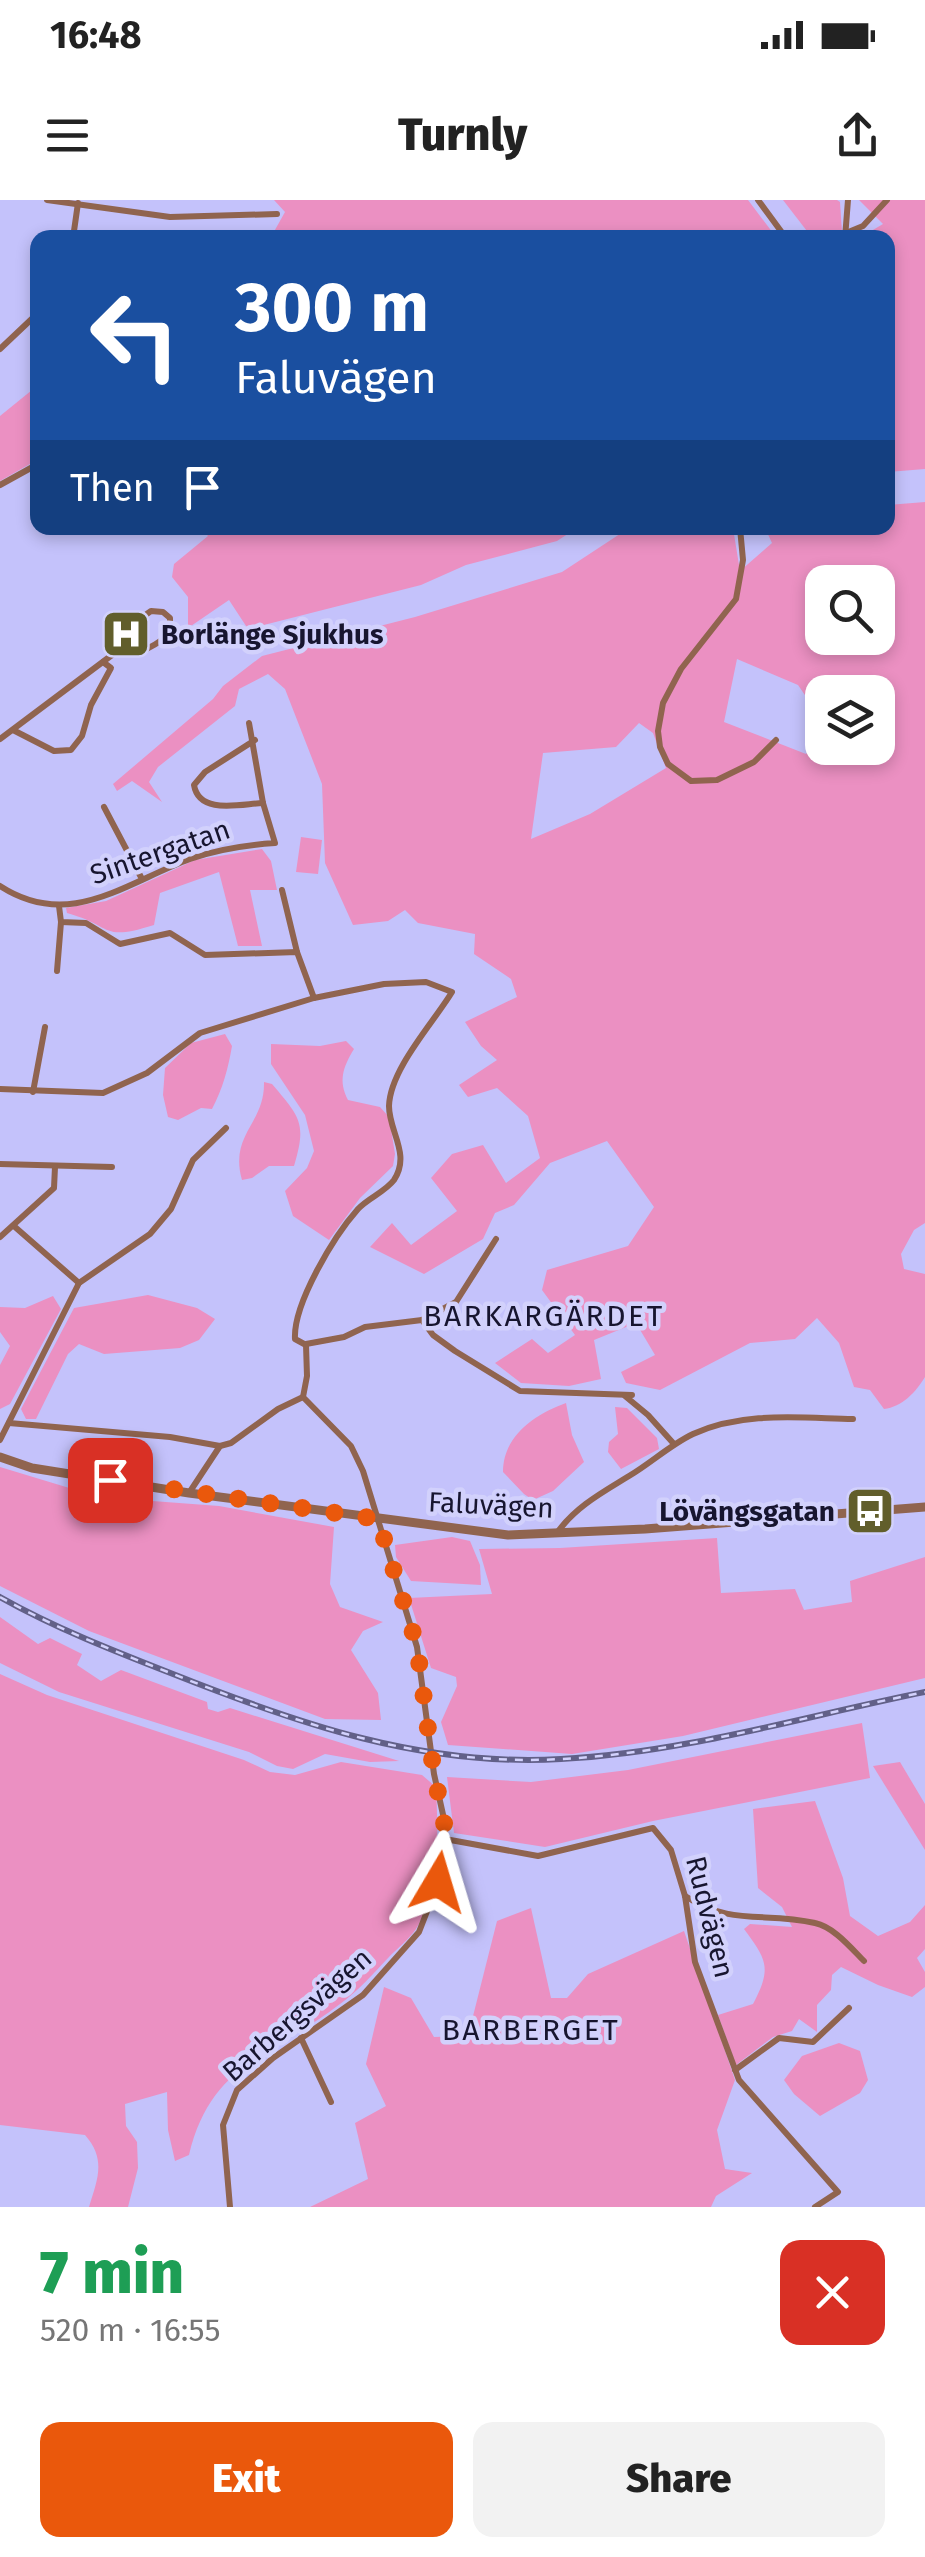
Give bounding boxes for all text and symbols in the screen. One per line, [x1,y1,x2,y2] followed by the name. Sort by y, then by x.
[50,12,142,58] text: 16:48
[40,108,95,163] icon: menu
[398,108,527,162] text: Turnly
[830,108,885,163] icon: share
[235,266,429,350] text: 300 m
[70,270,200,400] icon: left
[235,351,437,405] text: Faluvägen
[175,460,230,515] icon: arrive
[70,465,155,511] text: Then
[805,565,895,765] map controls
[805,565,895,655] button: search
[100,608,152,660] hospital icon: Borlänge Sjukhus
[161,618,384,651] place label: Borlänge Sjukhus
[805,675,895,765] button: layers
[86,813,234,891] street label: Sintergatan
[423,1298,665,1334] district label: BARKARGÄRDET
[68,1438,153,1523] pin
[83,1453,138,1508] icon: arrive
[427,1485,555,1525] street label: Faluvägen
[844,1485,896,1537] bus stop icon: Lövängsgatan
[659,1495,835,1528] place label: Lövängsgatan
[386,1830,490,1934] position arrow
[679,1853,741,1981] street label: Rudvägen
[216,1941,378,2089] street label: Barbergsvägen
[442,2012,620,2048] district label: BARBERGET
[40,2237,184,2309] text: 7 min
[780,2240,885,2345] button: close
[40,2311,221,2349] text: 520 m · 16:55
[40,2422,453,2537] button: Exit
[473,2422,885,2537] button: Share

